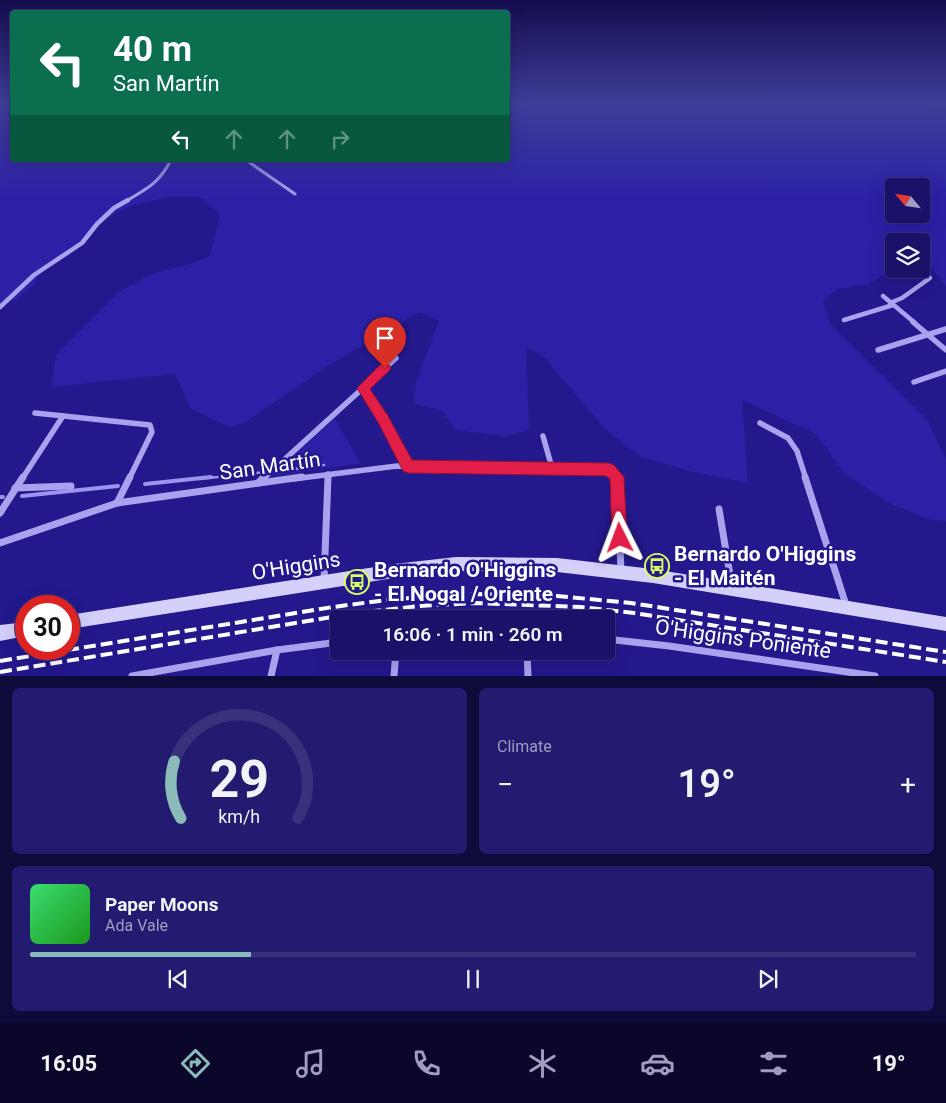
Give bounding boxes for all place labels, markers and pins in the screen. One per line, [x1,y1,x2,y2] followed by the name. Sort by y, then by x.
[364,317,406,368] pin
[674,542,856,590] place label: Bernardo O'Higgins - El Maitén
[644,553,670,579] bus stop icon: Bernardo O'Higgins - El Maitén
[374,558,556,606] place label: Bernardo O'Higgins - El Nogal / Oriente
[344,569,370,595] bus stop icon: Bernardo O'Higgins - El Nogal / Oriente

